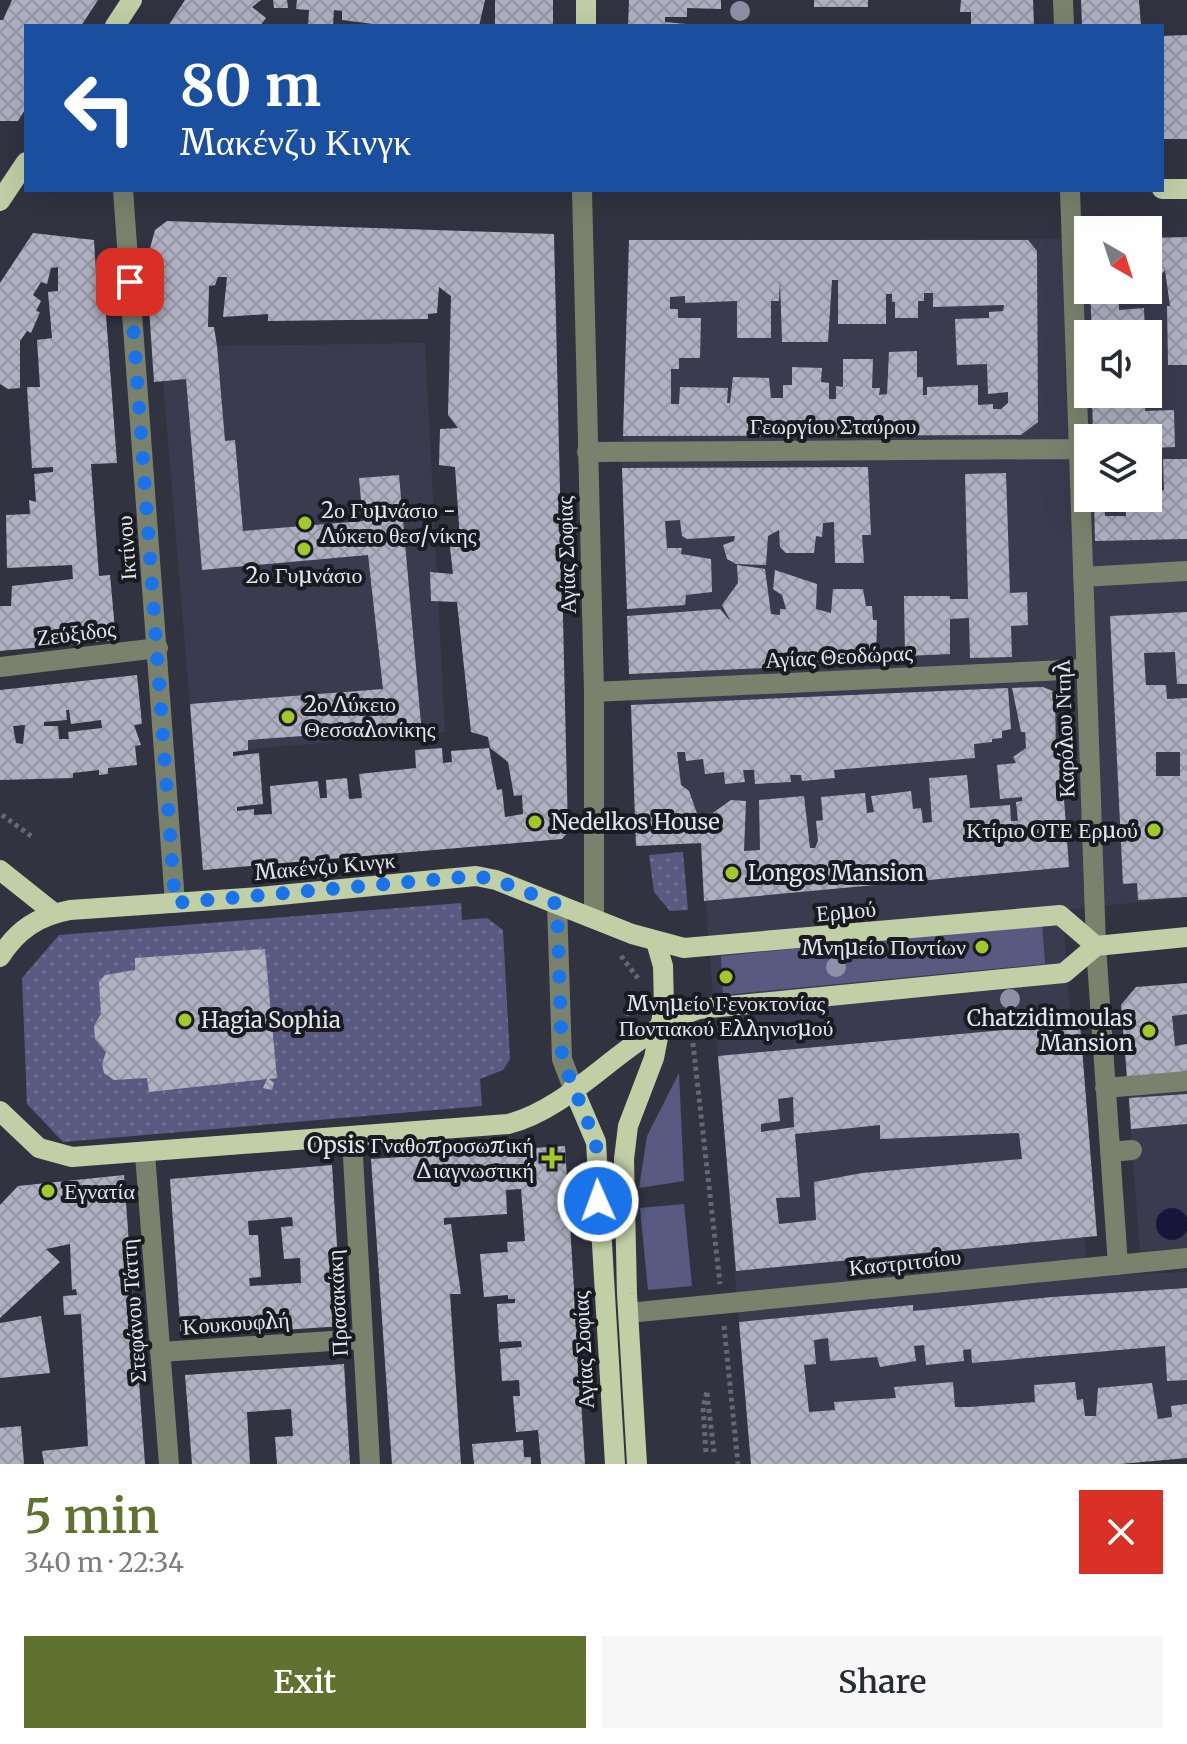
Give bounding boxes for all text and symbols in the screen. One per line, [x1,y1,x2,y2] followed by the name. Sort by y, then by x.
[180,51,321,121] text: 80 m
[48,56,152,160] icon: left
[180,120,411,165] text: Μακένζυ Κινγκ
[1074,216,1162,304] north arrow
[1074,216,1162,512] map controls
[96,248,164,316] pin
[108,260,152,304] icon: arrive
[1074,320,1162,408] button: sound
[750,412,916,440] street label: Γεωργίου Σταύρου
[1074,424,1162,512] button: layers
[550,495,582,615] street label: Αγίας Σοφίας
[320,496,477,549] place label: 2ο Γυμνάσιο - Λύκειο θεσ/νίκης
[110,514,142,581] street label: Ικτίνου
[296,514,314,532] marker: 2ο Γυμνάσιο - Λύκειο θεσ/νίκης
[295,540,313,558] marker: 2ο Γυμνάσιο
[246,561,362,589] place label: 2ο Γυμνάσιο
[35,614,117,652] street label: Ζεύξιδος
[765,638,914,674] street label: Αγίας Θεοδώρας
[1048,660,1080,798] street label: Καρόλου Ντηλ
[304,690,436,743] place label: 2ο Λύκειο Θεσσαλονίκης
[279,708,297,726] marker: 2ο Λύκειο Θεσσαλονίκης
[551,808,720,836] place label: Nedelkos House
[526,813,544,831] marker: Nedelkos House
[966,816,1138,844] place label: Κτίριο ΟΤΕ Ερμού
[1145,821,1163,839] marker: Κτίριο ΟΤΕ Ερμού
[253,846,397,886] street label: Μακένζυ Κινγκ
[748,859,925,887] place label: Longos Mansion
[723,864,741,882] marker: Longos Mansion
[815,894,877,928] street label: Ερμού
[802,933,966,961] place label: Μνημείο Ποντίων
[973,938,991,956] marker: Μνημείο Ποντίων
[717,968,735,986] marker: Μνημείο Γενοκτονίας Ποντιακού Ελληνισμού
[619,989,833,1042] place label: Μνημείο Γενοκτονίας Ποντιακού Ελληνισμού
[967,1004,1133,1057] place label: Chatzidimoulas Mansion
[201,1006,341,1034] place label: Hagia Sophia
[176,1011,194,1029] marker: Hagia Sophia
[1140,1022,1158,1040] marker: Chatzidimoulas Mansion
[307,1131,534,1184] place label: Opsis Γναθοπροσωπική Διαγνωστική
[541,1147,563,1169] marker: Opsis Γναθοπροσωπική Διαγνωστική
[556,1159,640,1243] position arrow
[64,1177,135,1205] place label: Εγνατία
[39,1182,57,1200] marker: Εγνατία
[114,1238,152,1384] street label: Στεφάνου Τάττη
[847,1242,963,1282] street label: Καστριτσίου
[320,1249,354,1357] street label: Πρασακάκη
[566,1290,600,1410] street label: Αγίας Σοφίας
[182,1305,290,1341] street label: Κουκουφλή
[24,1486,159,1546] text: 5 min
[1079,1490,1163,1574] button: close
[24,1546,184,1579] text: 340 m · 22:34
[24,1636,586,1728] button: Exit
[602,1636,1163,1728] button: Share

